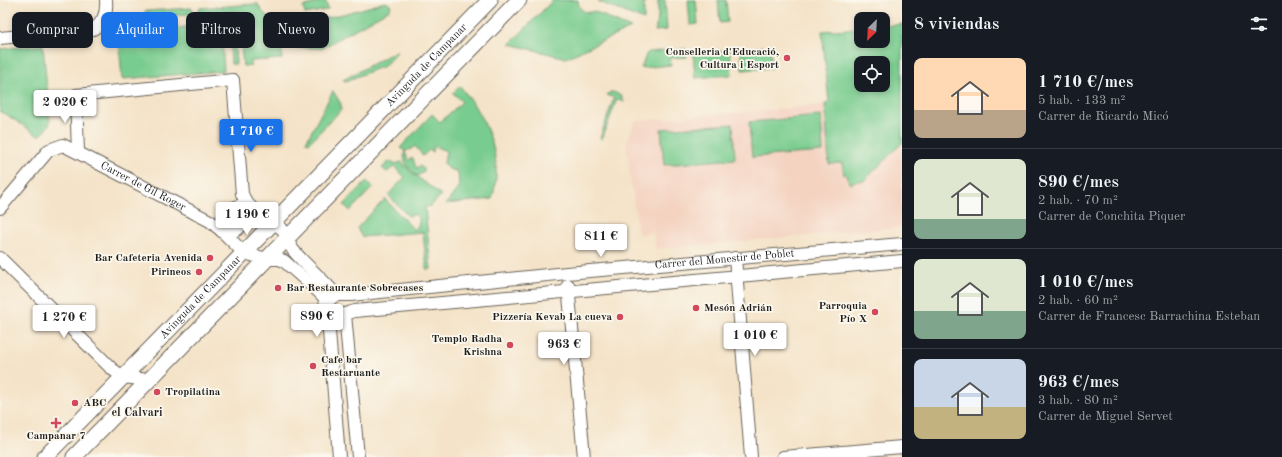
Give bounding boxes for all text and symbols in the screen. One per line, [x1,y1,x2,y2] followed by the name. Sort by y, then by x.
[12,12,93,48] chip: Comprar
[101,12,178,48] chip: Alquilar
[186,12,255,48] chip: Filtros
[263,12,329,48] chip: Nuevo
[854,12,890,48] north arrow
[854,12,890,92] map controls
[1248,13,1270,35] icon: filters
[914,16,999,33] text: 8 viviendas
[384,21,470,109] street label: Avinguda de Campanar
[666,47,779,71] place label: Conselleria d'Educació, Cultura i Esport
[782,53,792,63] marker: Conselleria d'Educació, Cultura i Esport
[854,56,890,92] button: locate
[946,74,994,122] icon: home
[1038,74,1133,91] text: 1 710 €/mes
[28,90,102,124] pin: 2 020 €
[1038,94,1125,107] text: 5 hab. · 133 m²
[43,96,87,109] text: 2 020 €
[1038,110,1169,123] text: Carrer de Ricardo Micó
[214,119,288,153] pin: 1 710 €
[229,125,273,138] text: 1 710 €
[99,160,188,213] street label: Carrer de Gil Roger
[1038,174,1119,191] text: 890 €/mes
[946,175,994,223] icon: home
[1038,194,1118,207] text: 2 hab. · 70 m²
[210,202,284,236] pin: 1 190 €
[225,208,269,221] text: 1 190 €
[1038,210,1185,223] text: Carrer de Conchita Piquer
[573,224,629,258] pin: 811 €
[584,230,618,243] text: 811 €
[654,248,795,271] street label: Carrer del Monestir de Poblet
[94,253,202,264] place label: Bar Cafeteria Avenida
[158,253,244,341] street label: Avinguda de Campanar
[205,253,215,263] marker: Bar Cafeteria Avenida
[150,267,191,278] place label: Pirineos
[194,267,204,277] marker: Pirineos
[1038,274,1133,291] text: 1 010 €/mes
[946,275,994,323] icon: home
[273,283,283,293] marker: Bar Restaurante Sobrecases
[286,283,423,294] place label: Bar Restaurante Sobrecases
[1038,294,1118,307] text: 2 hab. · 60 m²
[818,301,868,325] place label: Parroquia Pío X
[691,303,701,313] marker: Mesón Adrián
[704,303,772,314] place label: Mesón Adrián
[289,304,345,338] pin: 890 €
[27,305,101,339] pin: 1 270 €
[870,307,880,317] marker: Parroquia Pío X
[300,310,334,323] text: 890 €
[1038,310,1260,323] text: Carrer de Francesc Barrachina Esteban
[42,311,86,324] text: 1 270 €
[492,312,612,323] place label: Pizzería Kevab La cueva
[615,312,625,322] marker: Pizzería Kevab La cueva
[718,323,792,357] pin: 1 010 €
[733,329,777,342] text: 1 010 €
[536,332,592,366] pin: 963 €
[432,334,502,358] place label: Templo Radha Krishna
[547,338,581,351] text: 963 €
[505,340,515,350] marker: Templo Radha Krishna
[321,355,380,379] place label: Cafe bar Restaruante
[308,361,318,371] marker: Cafe bar Restaruante
[1038,374,1119,391] text: 963 €/mes
[946,375,994,423] icon: home
[152,387,162,397] marker: Tropilatina
[165,387,221,398] place label: Tropilatina
[1038,394,1118,407] text: 3 hab. · 80 m²
[70,398,80,408] marker: ABC
[83,398,106,409] place label: ABC
[111,407,163,419] district label: el Calvari
[1038,410,1173,423] text: Carrer de Miguel Servet
[51,418,61,428] marker: Campanar 7
[26,431,86,442] place label: Campanar 7

